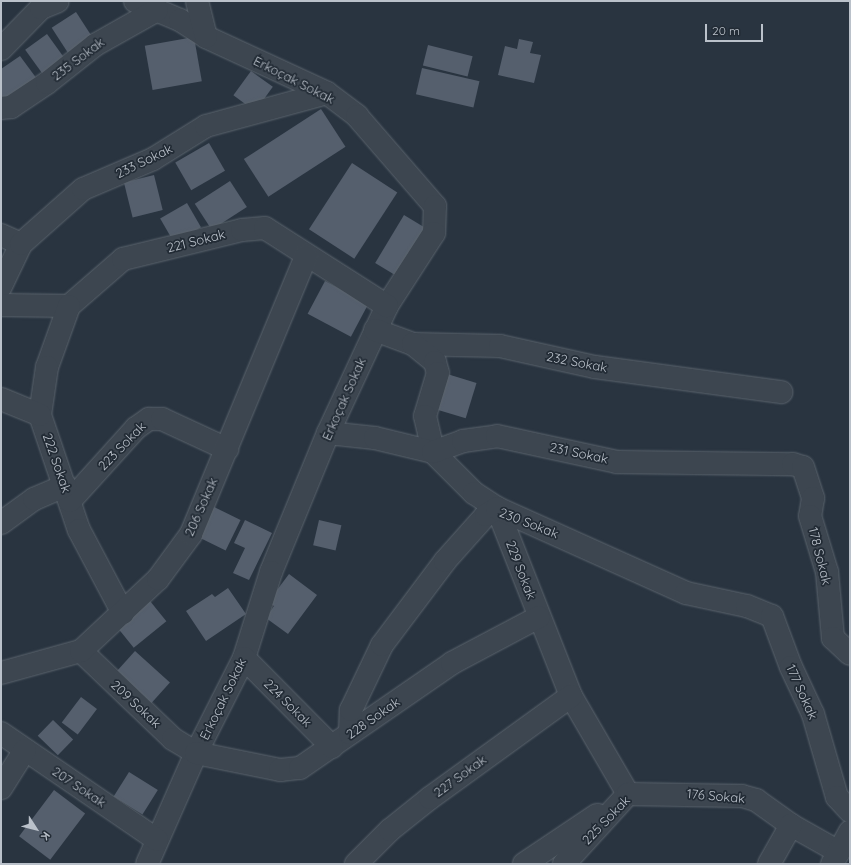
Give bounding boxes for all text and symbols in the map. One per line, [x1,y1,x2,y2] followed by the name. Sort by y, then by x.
[707,16,765,42] scale bar
[712,23,740,38] text: 20 m
[49,34,107,84] street label: 235 Sokak
[251,53,337,107] street label: Erkoçak Sokak
[113,141,175,181] street label: 233 Sokak
[165,226,227,256] street label: 221 Sokak
[545,348,609,376] street label: 232 Sokak
[319,355,369,443] street label: Erkoçak Sokak
[95,418,149,474] street label: 223 Sokak
[40,431,74,495] street label: 222 Sokak
[548,439,610,467] street label: 231 Sokak
[181,475,221,539] street label: 206 Sokak
[497,505,561,541] street label: 230 Sokak
[805,526,835,586] street label: 178 Sokak
[503,538,539,602] street label: 229 Sokak
[196,656,250,742] street label: Erkoçak Sokak
[783,662,821,722] street label: 177 Sokak
[261,676,315,730] street label: 224 Sokak
[108,677,164,731] street label: 209 Sokak
[343,694,403,742] street label: 228 Sokak
[431,752,489,800] street label: 227 Sokak
[49,763,109,811] street label: 207 Sokak
[686,786,746,806] street label: 176 Sokak
[579,792,633,848] street label: 225 Sokak
[16,809,56,849] north arrow
[38,829,53,843] text: K

